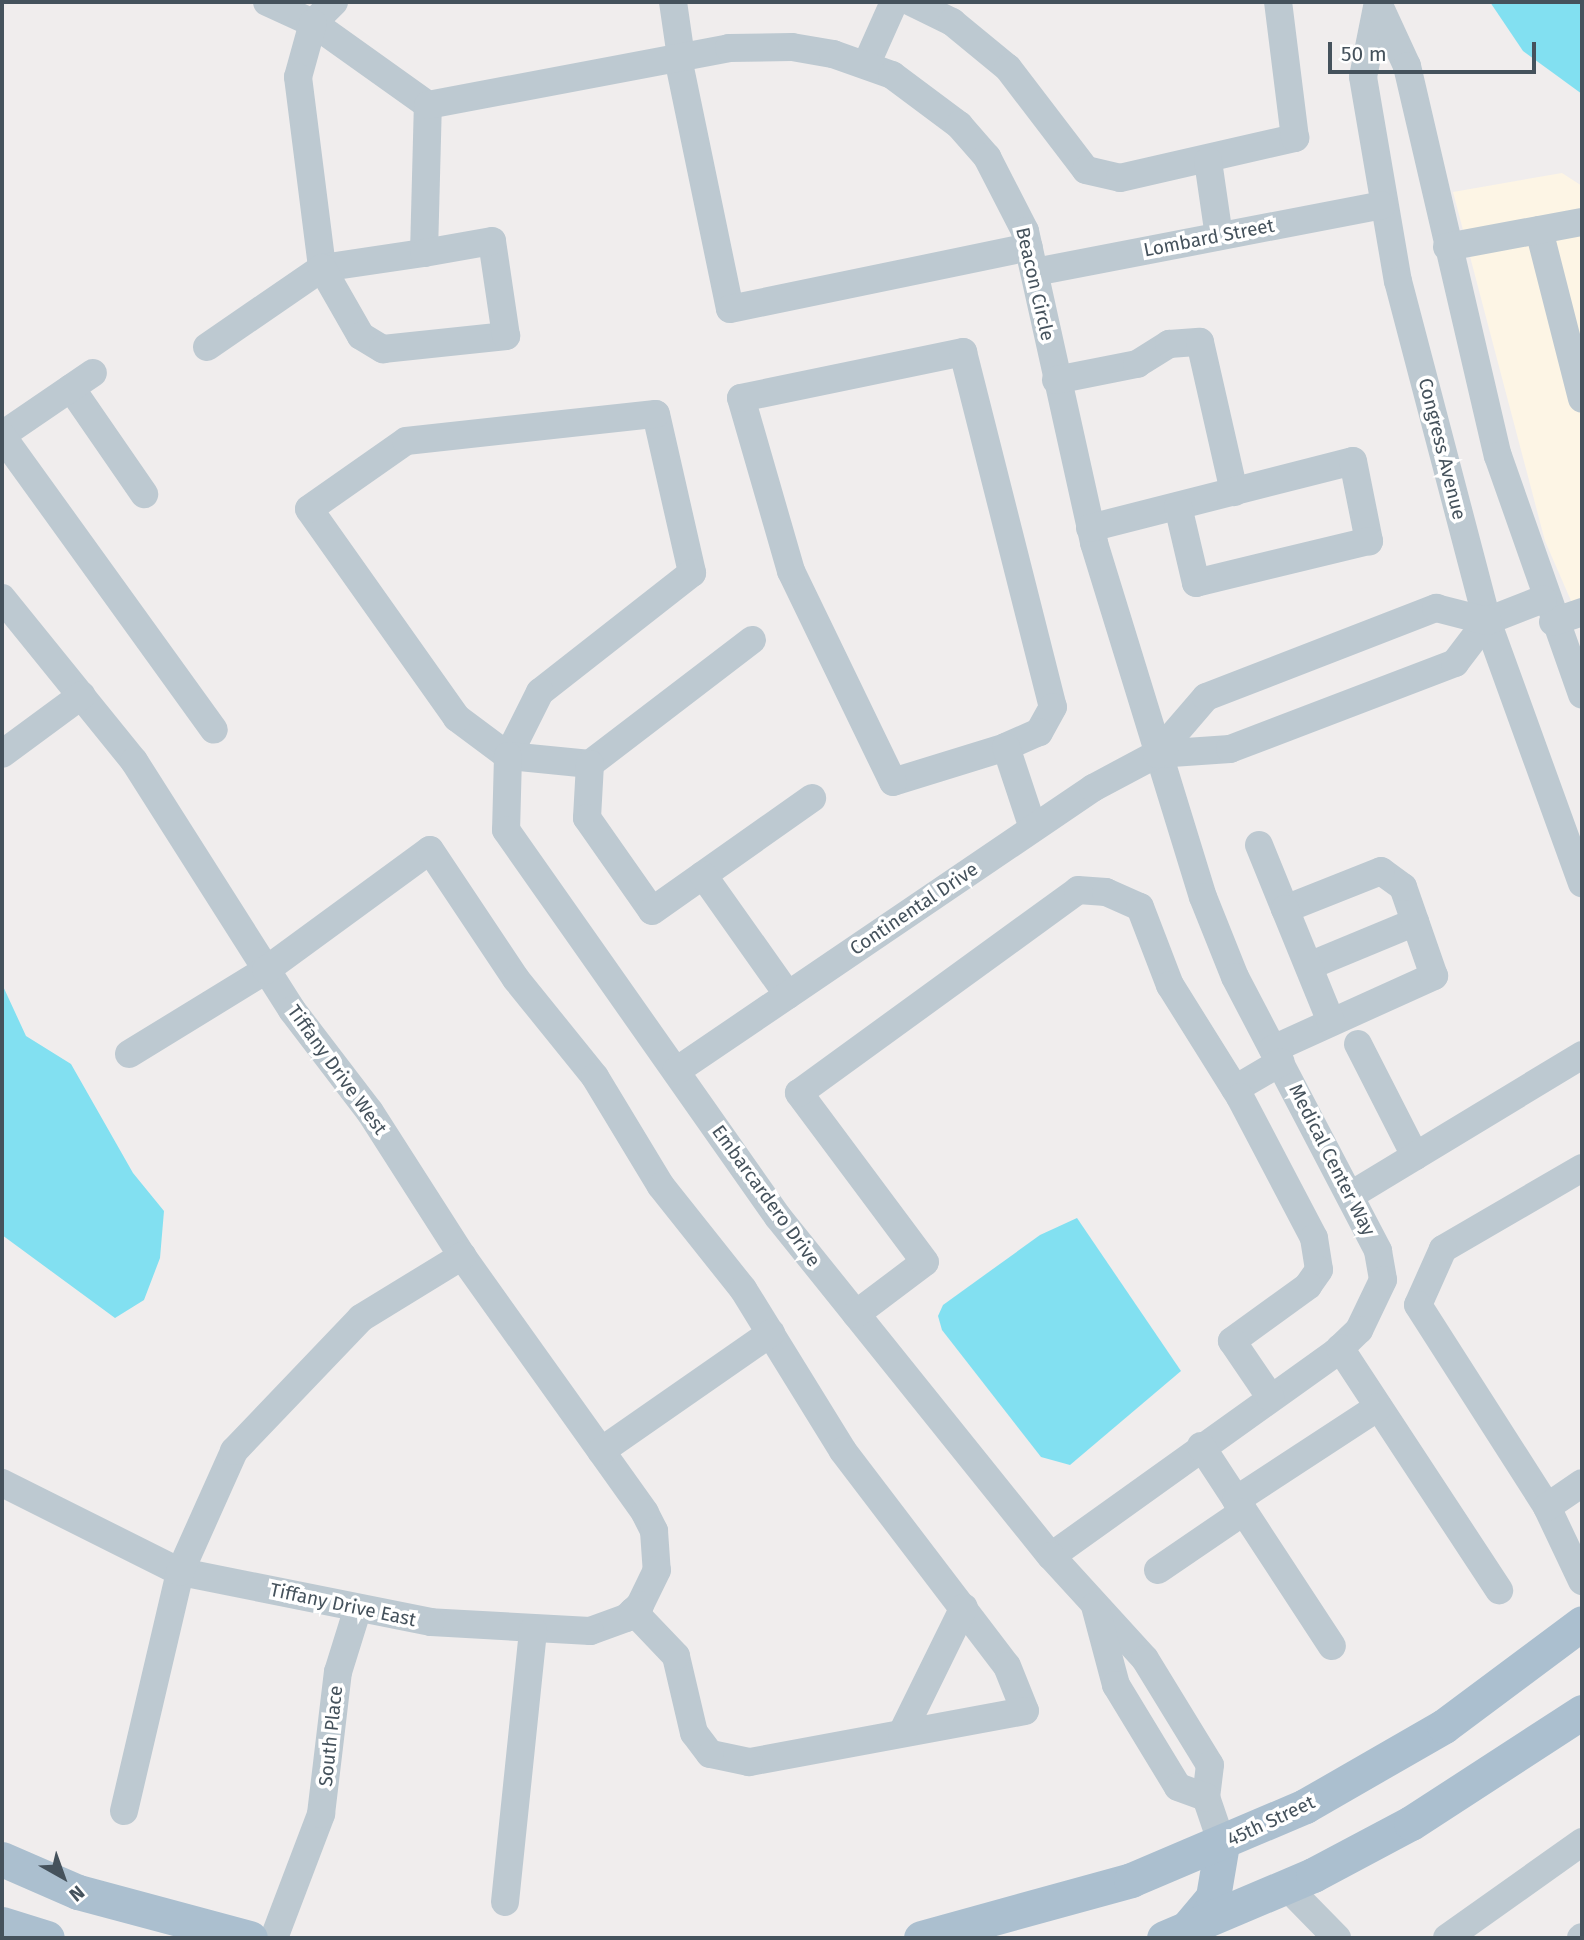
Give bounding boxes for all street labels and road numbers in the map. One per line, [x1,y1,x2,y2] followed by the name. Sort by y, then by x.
[1142,214,1276,262] street label: Lombard Street
[1011,225,1059,343] street label: Beacon Circle
[1413,376,1471,522] street label: Congress Avenue
[846,858,982,960] street label: Continental Drive
[282,1001,392,1139] street label: Tiffany Drive West
[1284,1080,1380,1240] street label: Medical Center Way
[707,1121,825,1271] street label: Embarcardero Drive
[268,1578,418,1632] street label: Tiffany Drive East
[314,1684,348,1788] street label: South Place
[1224,1791,1318,1851] street label: 45th Street

